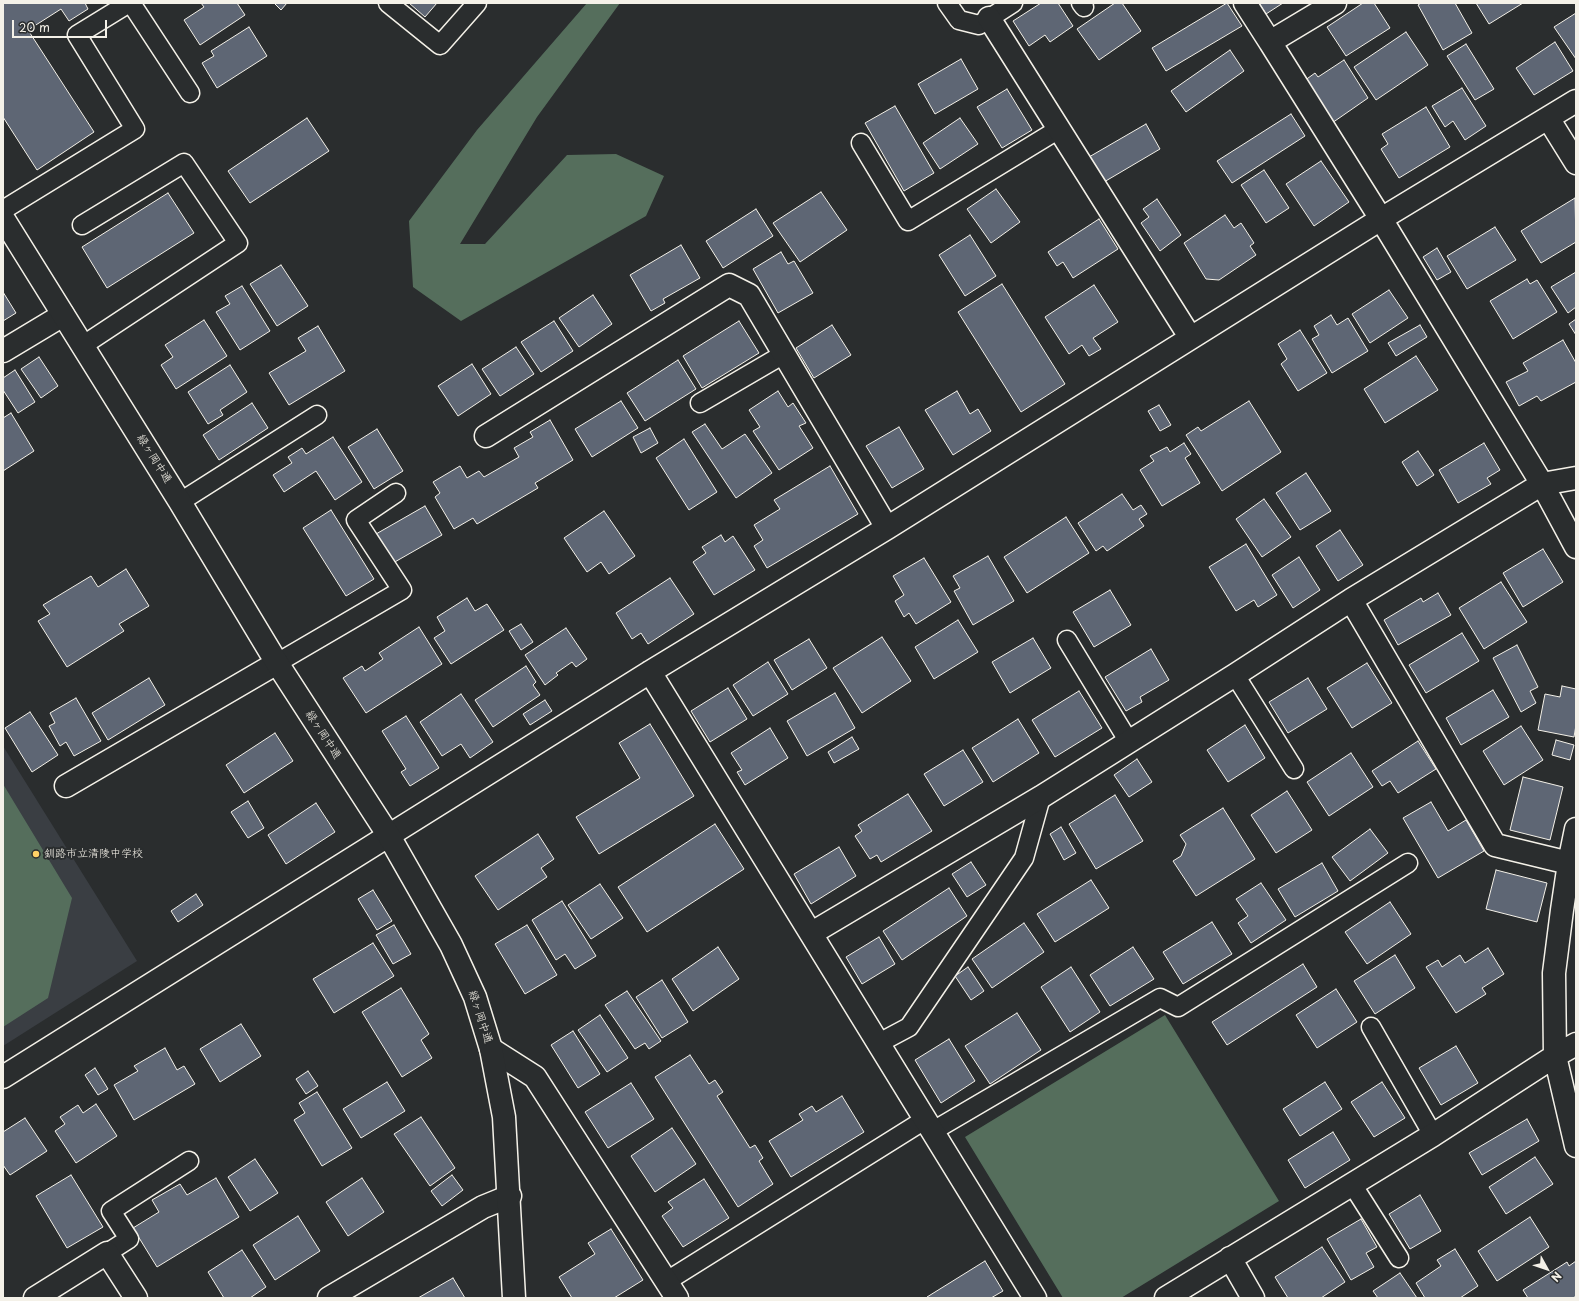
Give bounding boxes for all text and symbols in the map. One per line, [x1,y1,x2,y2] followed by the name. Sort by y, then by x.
[14,12,109,38] scale bar
[19,18,50,36] text: 20 m
[134,432,174,486] street label: 緑ヶ岡中通
[302,708,344,762] street label: 緑ヶ岡中通
[44,847,143,861] place label: 釧路市立清陵中学校
[31,849,41,859] marker: 釧路市立清陵中学校
[465,989,495,1045] street label: 緑ヶ岡中通
[1527,1249,1567,1289] north arrow
[1547,1268,1566,1286] text: N

